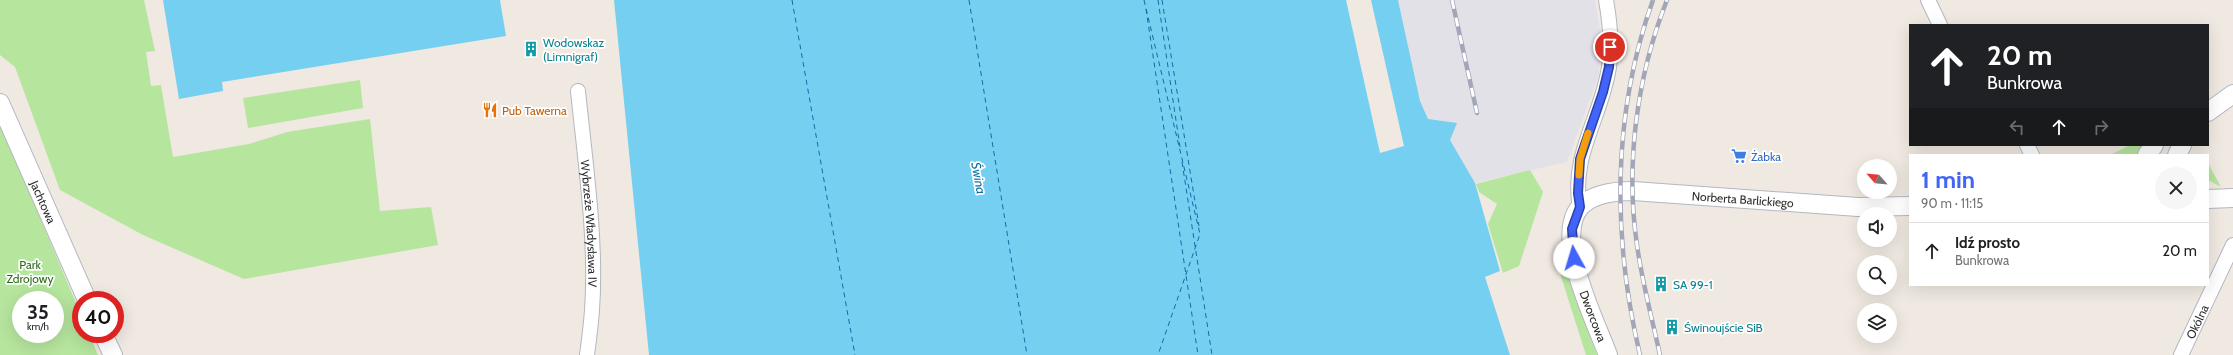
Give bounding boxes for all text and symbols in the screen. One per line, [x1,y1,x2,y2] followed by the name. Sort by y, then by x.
[1593,30,1627,64] pin
[543,35,604,64] place label: Wodowskaz (Limnigraf)
[1599,36,1621,58] icon: arrive
[1987,38,2052,72] text: 20 m
[522,40,540,58] building icon: Wodowskaz (Limnigraf)
[1921,40,1973,92] icon: ahead
[1987,72,2062,94] text: Bunkrowa
[481,101,499,119] restaurant icon: Pub Tawerna
[502,103,567,118] place label: Pub Tawerna
[2006,116,2028,138] icon: left
[2048,116,2070,138] icon: ahead
[2090,116,2112,138] icon: right
[1730,147,1748,165] supermarket icon: Żabka
[1751,149,1781,164] place label: Żabka
[578,159,601,288] street label: Wybrzeże Władysława IV
[1857,159,1897,199] north arrow
[1857,159,1897,343] map controls
[968,161,990,195] water label: Świna
[1921,165,1975,194] text: 1 min
[2155,167,2197,209] button: close
[27,177,60,226] street label: Jachtowa
[1691,188,1795,210] street label: Norberta Barlickiego
[1921,195,1983,211] text: 90 m · 11:15
[1857,207,1897,247] button: sound
[1955,234,2020,252] text: Idź prosto
[1553,237,1595,279] position arrow
[1921,240,1943,262] icon: ahead
[2162,242,2197,260] text: 20 m
[1955,252,2009,268] text: Bunkrowa
[1857,255,1897,295] button: search
[7,257,53,286] park label: Park Zdrojowy
[1652,275,1670,293] building icon: SA 99-1
[1673,277,1713,292] place label: SA 99-1
[1576,288,1610,344] street label: Dworcowa
[72,291,124,343] speed limit sign: 40
[27,300,49,324] text: 35
[2182,302,2211,341] street label: Okólna
[1857,303,1897,343] button: layers
[1663,318,1681,336] building icon: Świnoujście SiB
[27,320,49,333] text: km/h
[1684,320,1763,335] place label: Świnoujście SiB

